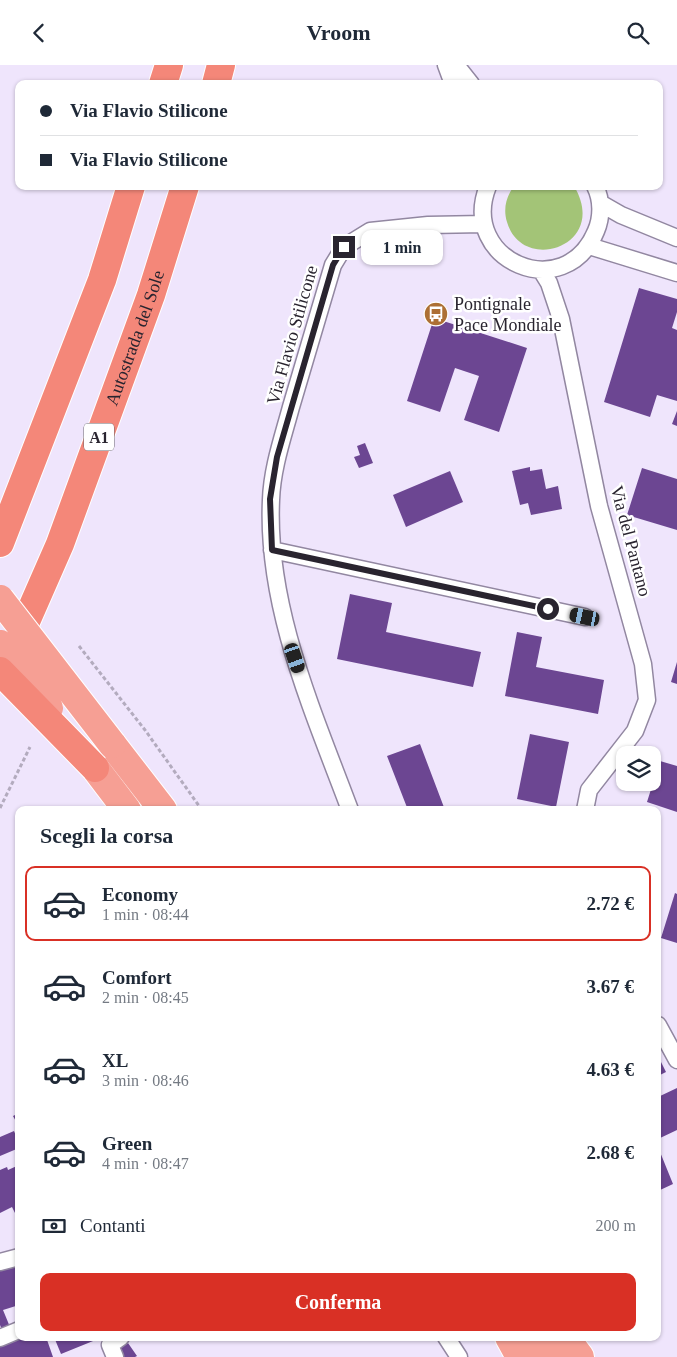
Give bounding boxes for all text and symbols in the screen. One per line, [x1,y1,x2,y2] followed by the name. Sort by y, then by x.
[25,19,53,47] icon: back
[624,19,652,47] icon: search
[307,20,370,45] text: Vroom
[70,100,228,121] text: Via Flavio Stilicone
[70,149,228,170] text: Via Flavio Stilicone
[362,229,444,265] callout: 1 min
[333,236,355,258] route end
[383,239,421,256] text: 1 min
[263,263,321,407] street label: Via Flavio Stilicone
[102,268,168,408] street label: Autostrada del Sole
[454,294,561,335] place label: Pontignale Pace Mondiale
[423,301,449,327] bus stop icon: Pontignale Pace Mondiale
[84,423,114,451] road number: A1
[607,483,655,599] street label: Via del Pantano
[537,598,559,620] route start
[568,607,601,627] car
[283,641,306,675] car
[616,746,661,791] map controls
[616,746,661,791] button: layers
[40,823,173,848] text: Scegli la corsa
[42,881,87,926] icon: car
[102,884,178,905] text: Economy
[587,893,634,914] text: 2.72 €
[102,906,189,923] text: 1 min · 08:44
[42,964,87,1009] icon: car
[102,967,172,988] text: Comfort
[587,976,634,997] text: 3.67 €
[102,989,189,1006] text: 2 min · 08:45
[42,1047,87,1092] icon: car
[102,1050,128,1071] text: XL
[587,1059,634,1080] text: 4.63 €
[102,1072,189,1089] text: 3 min · 08:46
[42,1130,87,1175] icon: car
[102,1133,152,1154] text: Green
[587,1142,634,1163] text: 2.68 €
[102,1155,189,1172] text: 4 min · 08:47
[40,1212,68,1240] icon: cash
[80,1215,145,1236] text: Contanti
[596,1217,636,1234] text: 200 m
[40,1273,636,1331] button: Conferma

